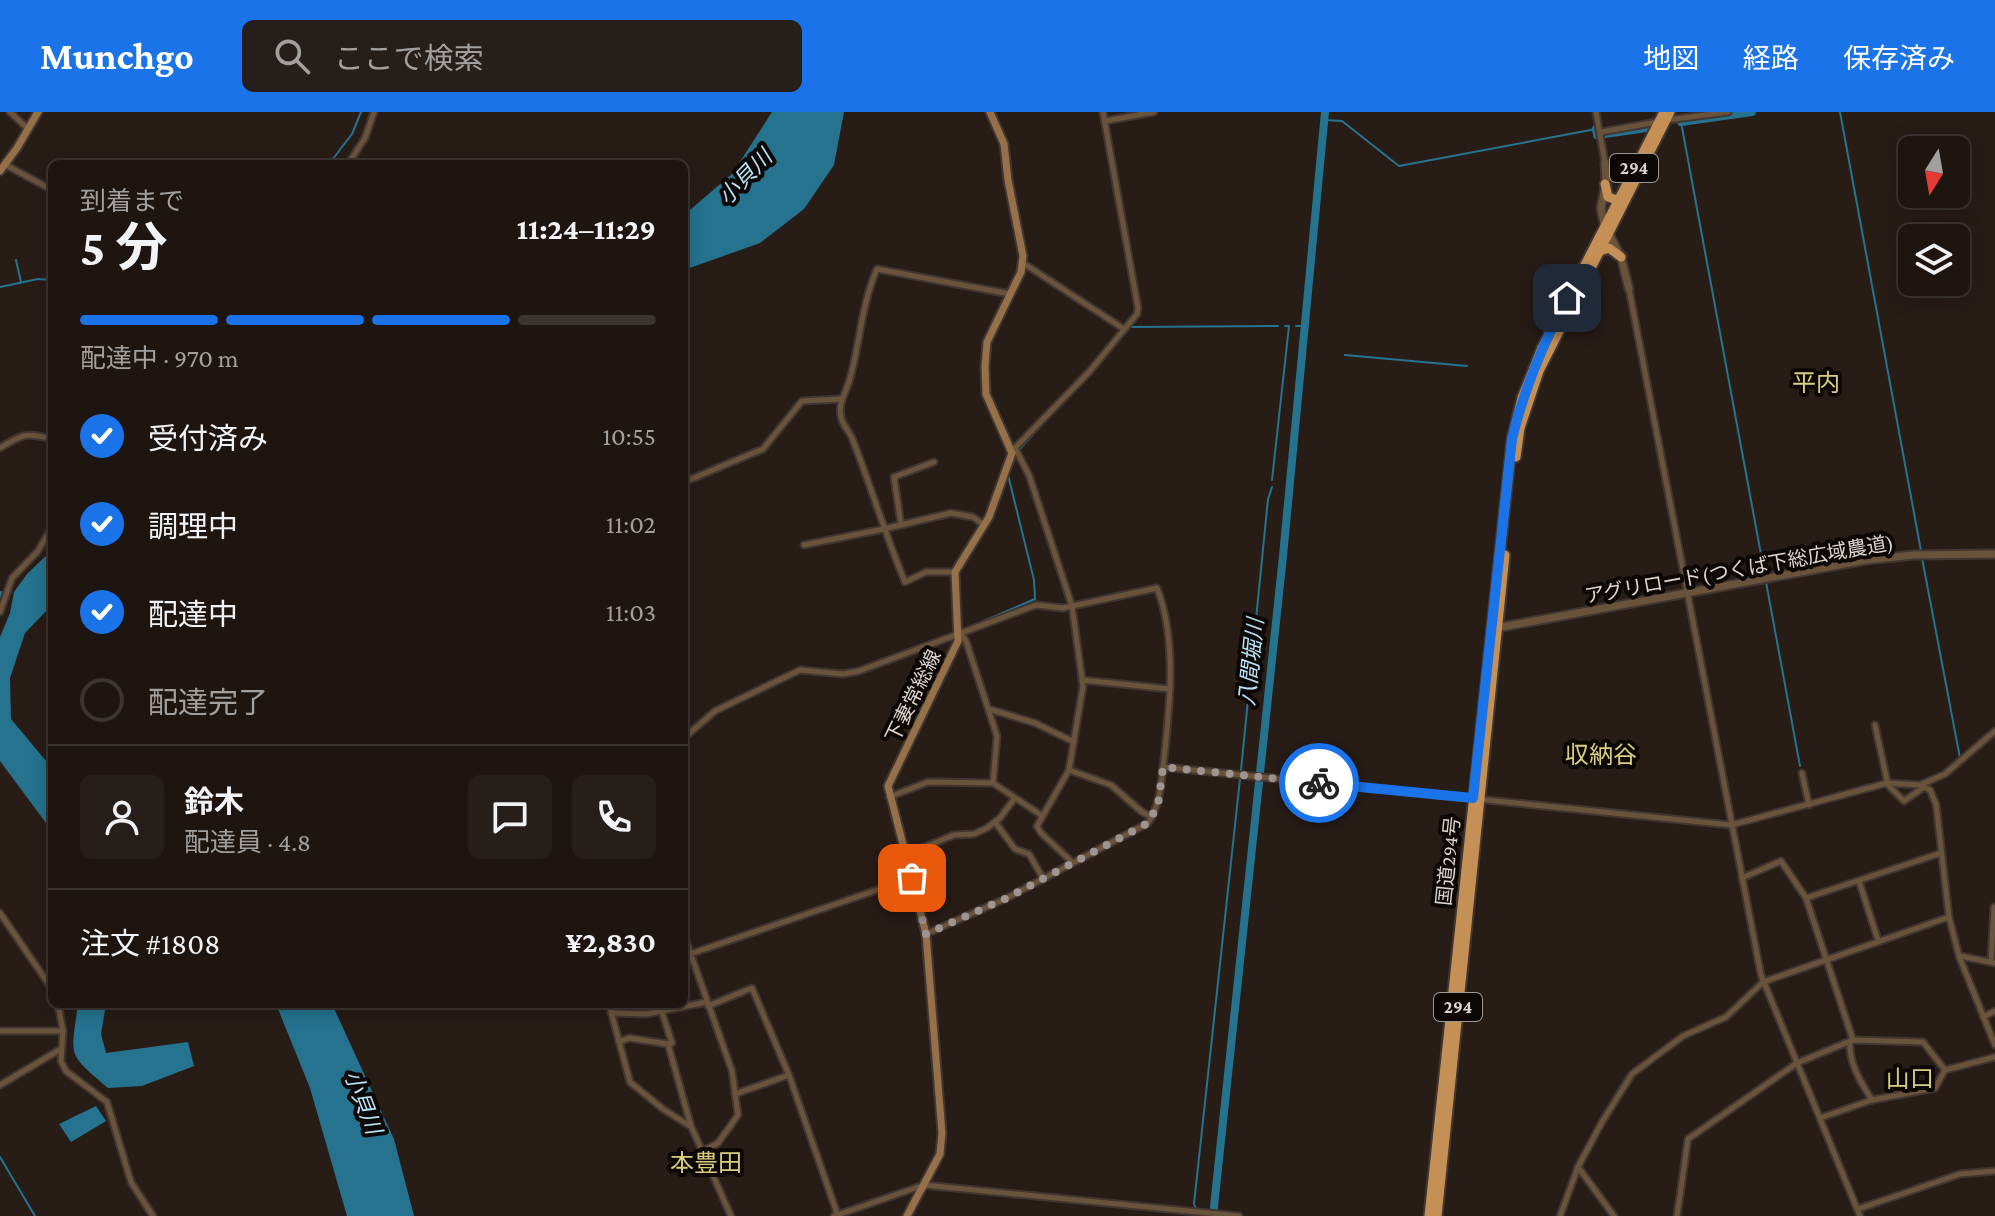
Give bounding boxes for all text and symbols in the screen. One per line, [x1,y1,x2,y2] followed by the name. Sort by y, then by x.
[242,20,802,92] search box
[270,34,314,78] icon: search
[40,35,194,77] text: Munchgo
[334,42,484,75] text: ここで検索
[1643,43,1699,74] text: 地図
[1743,43,1799,74] text: 経路
[1843,43,1955,74] text: 保存済み
[1898,136,1970,208] north arrow
[1898,136,1970,296] map controls
[713,143,778,209] water label: 小貝川
[1610,154,1658,182] road number: 294
[80,187,184,216] text: 到着まで
[517,212,656,245] text: 11:24–11:29
[80,218,168,276] text: 5 分
[1898,224,1970,296] button: layers
[1533,264,1601,332] pin
[1545,276,1589,320] icon: home
[80,344,239,373] text: 配達中 · 970 m
[1792,369,1840,396] district label: 平内
[80,414,124,458] icon: check
[148,422,268,455] text: 受付済み
[602,422,656,451] text: 10:55
[80,502,124,546] icon: check
[148,510,238,543] text: 調理中
[606,510,656,539] text: 11:02
[1583,531,1895,608] street label: アグリロード(つくば下総広域農道)
[80,590,124,634] icon: check
[148,598,238,631] text: 配達中
[606,598,656,627] text: 11:03
[1234,615,1268,707] water label: 八間堀川
[881,646,945,746] street label: 下妻常総線
[148,686,268,719] text: 配達完了
[1565,741,1637,768] district label: 収納谷
[1279,743,1359,823] courier
[1297,761,1341,805] icon: bike
[80,775,164,859] button: person
[468,775,552,859] button: chat
[572,775,656,859] button: phone
[184,785,244,818] text: 鈴木
[1432,815,1464,907] street label: 国道294号
[184,828,311,857] text: 配達員 · 4.8
[878,844,946,912] pin
[890,856,934,900] icon: bag
[566,925,656,958] text: ¥2,830
[80,927,220,960] text: 注文 #1808
[1434,993,1482,1021] road number: 294
[1886,1065,1934,1092] district label: 山口
[340,1067,387,1139] water label: 小貝川
[670,1149,742,1176] district label: 本豊田

